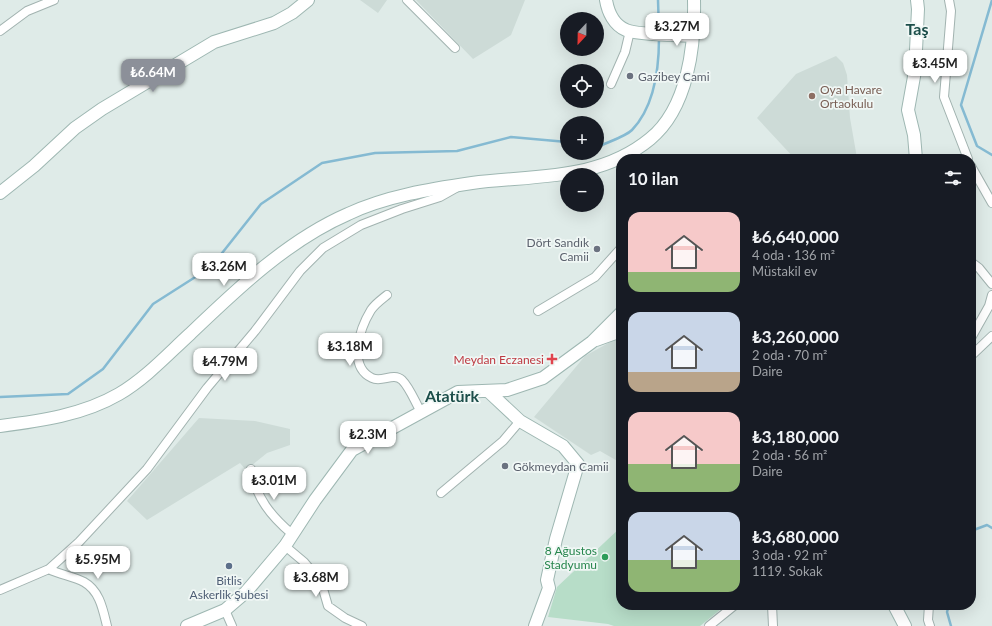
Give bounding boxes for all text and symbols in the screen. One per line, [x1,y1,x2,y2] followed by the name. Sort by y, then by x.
[560,12,604,56] north arrow
[560,12,604,212] map controls
[644,13,710,47] pin: ₺3.27M
[654,18,700,34] text: ₺3.27M
[906,19,928,38] district label: Taş
[902,50,968,84] pin: ₺3.45M
[912,55,958,71] text: ₺3.45M
[120,59,186,93] pin: ₺6.64M
[130,64,176,80] text: ₺6.64M
[560,64,604,108] button: locate
[638,69,710,84] place label: Gazibey Cami
[625,71,635,81] marker: Gazibey Cami
[820,82,882,111] place label: Oya Havare Ortaokulu
[807,91,817,101] marker: Oya Havare Ortaokulu
[560,116,604,160] button: +
[942,167,964,189] icon: filters
[560,168,604,212] button: −
[628,168,679,189] text: 10 ilan
[752,226,839,247] text: ₺6,640,000
[660,228,708,276] icon: home
[527,235,590,264] place label: Dört Sandık Camii
[592,244,602,254] marker: Dört Sandık Camii
[752,247,835,263] text: 4 oda · 136 m²
[191,253,257,287] pin: ₺3.26M
[201,258,247,274] text: ₺3.26M
[752,263,818,279] text: Müstakil ev
[752,326,839,347] text: ₺3,260,000
[660,328,708,376] icon: home
[317,333,383,367] pin: ₺3.18M
[327,338,373,354] text: ₺3.18M
[752,347,827,363] text: 2 oda · 70 m²
[192,348,258,382] pin: ₺4.79M
[454,352,544,367] place label: Meydan Eczanesi
[202,353,248,369] text: ₺4.79M
[547,354,557,364] marker: Meydan Eczanesi
[752,363,783,379] text: Daire
[424,386,479,405] district label: Atatürk
[340,421,396,455] pin: ₺2.3M
[349,426,387,442] text: ₺2.3M
[752,426,839,447] text: ₺3,180,000
[660,428,708,476] icon: home
[752,447,827,463] text: 2 oda · 56 m²
[513,459,609,474] place label: Gökmeydan Camii
[500,461,510,471] marker: Gökmeydan Camii
[752,463,783,479] text: Daire
[241,467,307,501] pin: ₺3.01M
[251,472,297,488] text: ₺3.01M
[752,526,839,547] text: ₺3,680,000
[660,528,708,576] icon: home
[544,543,597,572] place label: 8 Ağustos Stadyumu
[65,546,131,580] pin: ₺5.95M
[752,547,827,563] text: 3 oda · 92 m²
[75,551,121,567] text: ₺5.95M
[600,552,610,562] marker: 8 Ağustos Stadyumu
[224,561,234,571] marker: Bitlis Askerlik Şubesi
[752,563,823,579] text: 1119. Sokak
[283,564,349,598] pin: ₺3.68M
[293,569,339,585] text: ₺3.68M
[190,573,269,602] place label: Bitlis Askerlik Şubesi

